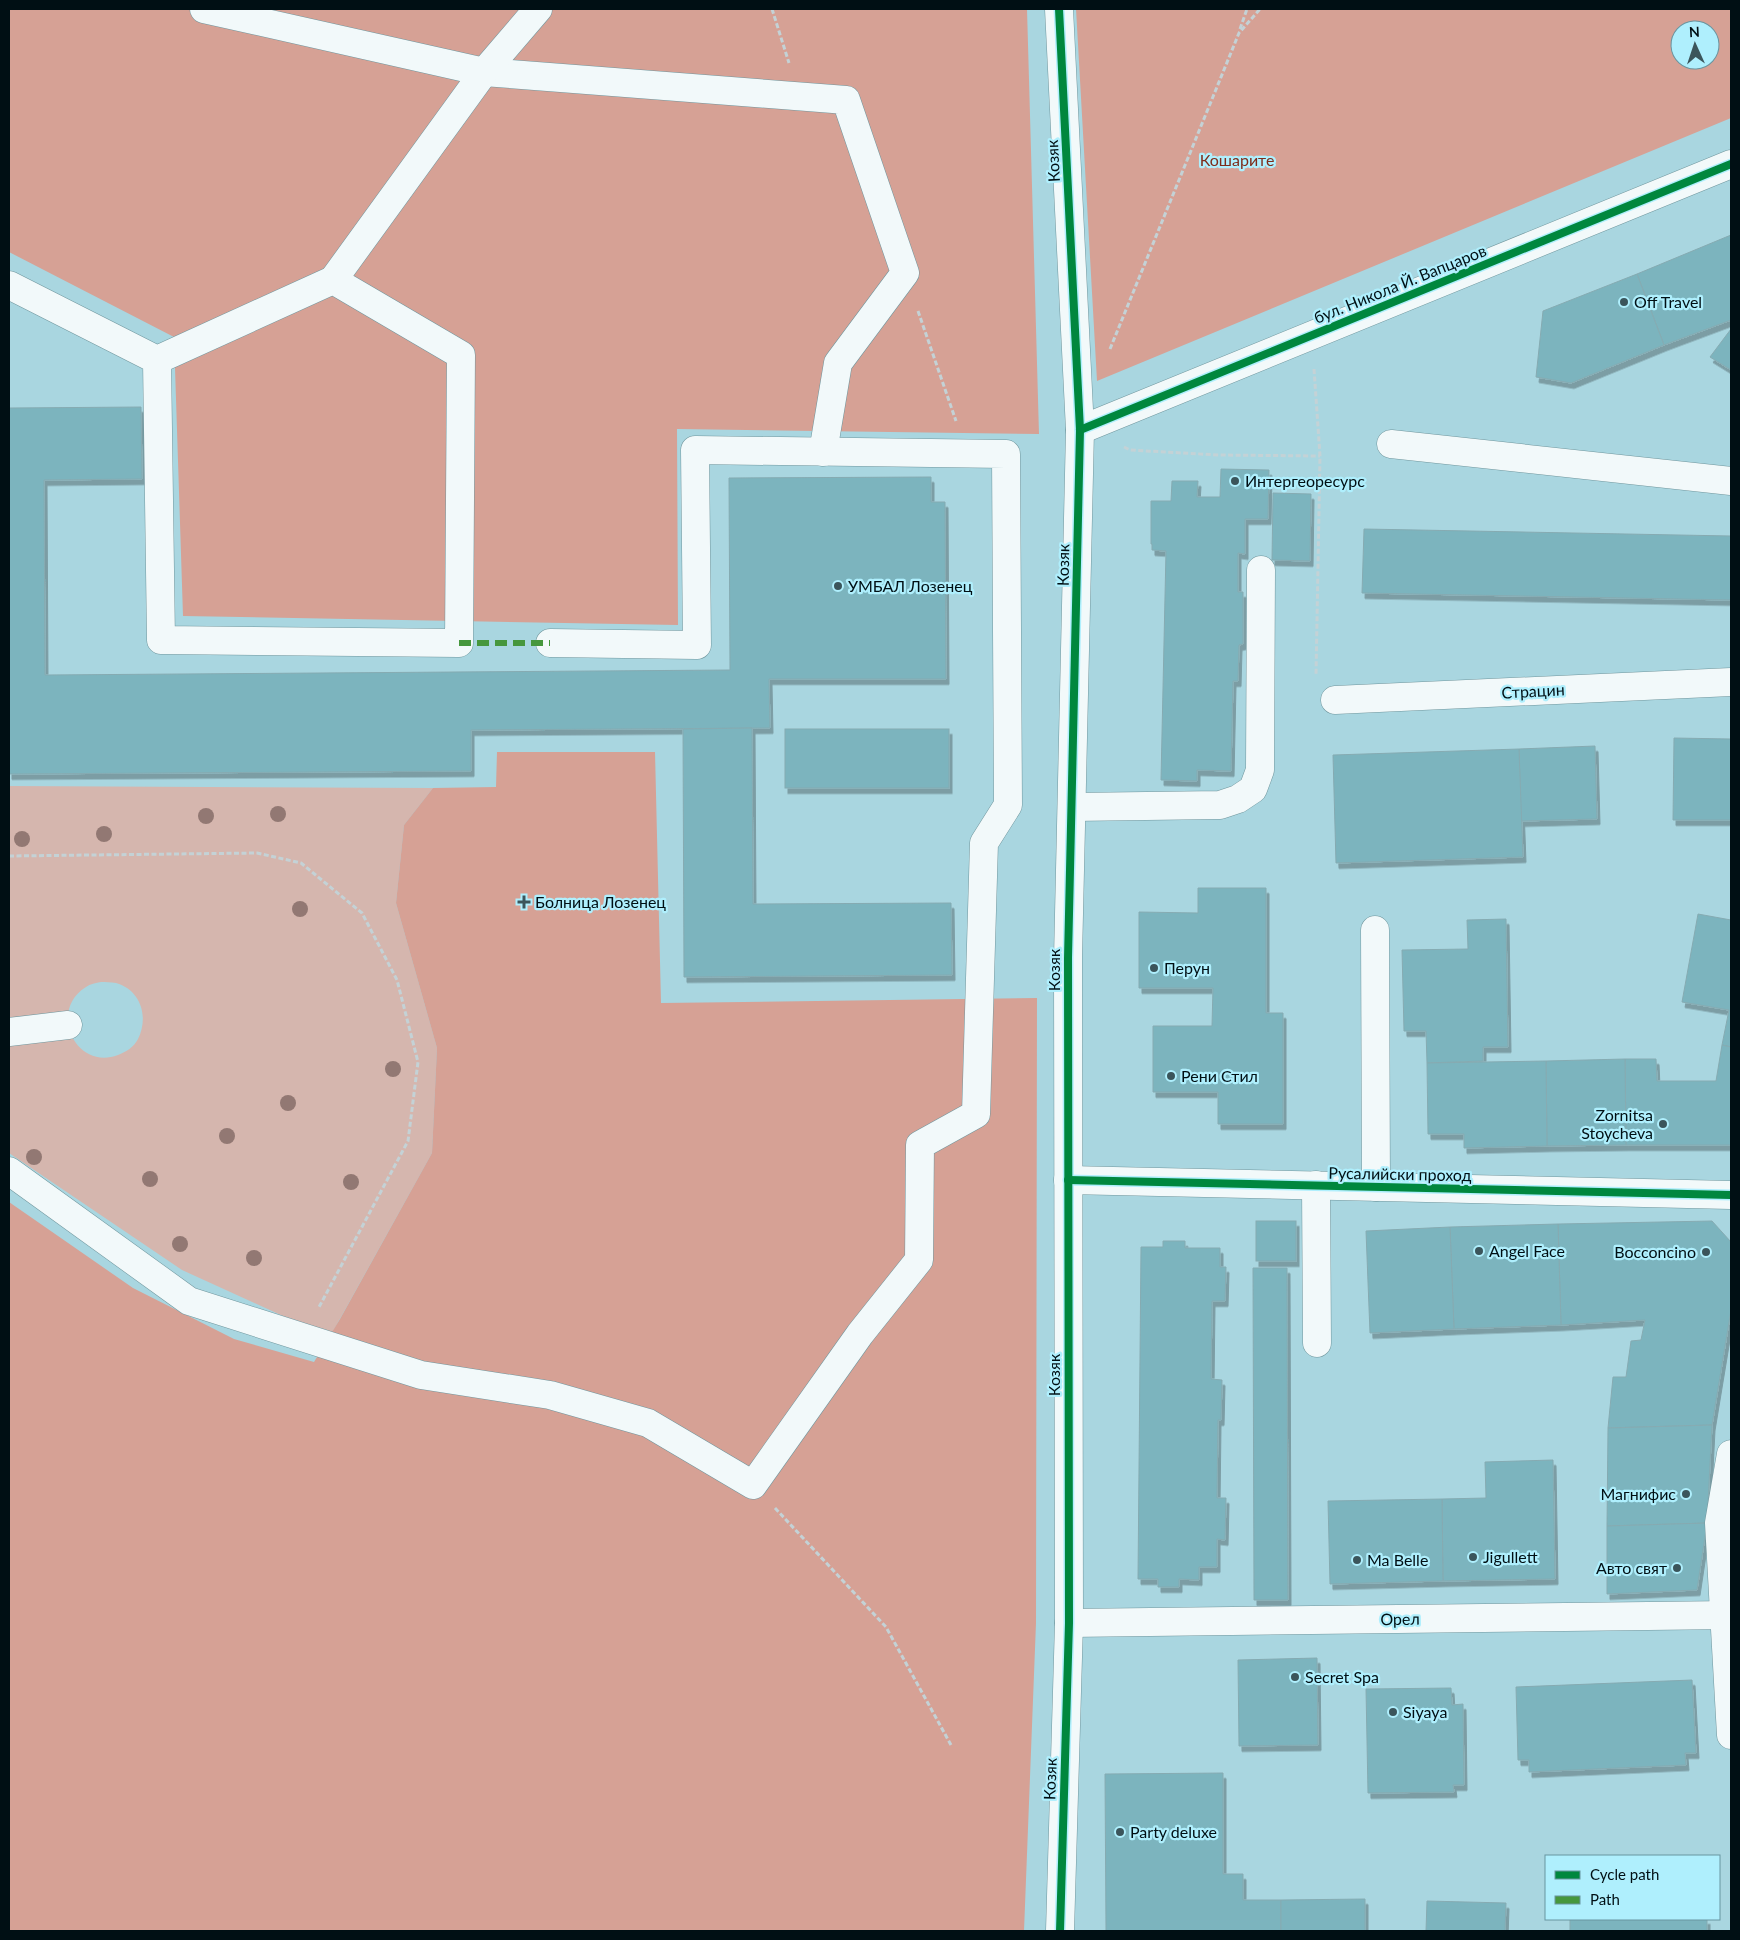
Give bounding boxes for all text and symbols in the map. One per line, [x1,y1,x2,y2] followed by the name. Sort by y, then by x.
[1670,20,1720,70] north arrow
[1688,23,1700,40] text: N
[1042,139,1063,183] street label: Козяк
[1200,150,1274,169] park label: Кошарите
[1311,240,1489,327] street label: бул. Никола Й. Вапцаров
[1634,292,1702,311] place label: Off Travel
[1618,296,1630,308] marker: Off Travel
[1245,471,1365,490] place label: Интергеоресурс
[1229,475,1241,487] marker: Интергеоресурс
[1053,543,1072,586] street label: Козяк
[848,576,973,595] place label: УМБАЛ Лозенец
[832,580,844,592] marker: УМБАЛ Лозенец
[1501,679,1565,702] street label: Страцин
[535,892,666,911] place label: Болница Лозенец
[517,895,531,909] marker: Болница Лозенец
[1044,948,1063,991] street label: Козяк
[1164,958,1210,977] place label: Перун
[1148,962,1160,974] marker: Перун
[1181,1066,1258,1085] place label: Рени Стил
[1165,1070,1177,1082] marker: Рени Стил
[1581,1105,1653,1142] place label: Zornitsa Stoycheva
[1657,1118,1669,1130] marker: Zornitsa Stoycheva
[1328,1163,1472,1184] street label: Русалийски проход
[1489,1241,1565,1260] place label: Angel Face
[1614,1242,1696,1261] place label: Bocconcino
[1473,1245,1485,1257] marker: Angel Face
[1700,1246,1712,1258] marker: Bocconcino
[1044,1353,1063,1396] street label: Козяк
[1600,1484,1676,1503] place label: Магнифис
[1680,1488,1692,1500] marker: Магнифис
[1483,1547,1538,1566] place label: Jigullett
[1367,1550,1428,1569] place label: Ma Belle
[1467,1551,1479,1563] marker: Jigullett
[1351,1554,1363,1566] marker: Ma Belle
[1596,1558,1667,1577] place label: Авто свят
[1671,1562,1683,1574] marker: Авто свят
[1380,1609,1420,1628] street label: Орел
[1305,1667,1379,1686] place label: Secret Spa
[1289,1671,1301,1683] marker: Secret Spa
[1403,1702,1447,1721] place label: Siyaya
[1387,1706,1399,1718] marker: Siyaya
[1039,1757,1060,1800] street label: Козяк
[1130,1822,1217,1841] place label: Party deluxe
[1114,1826,1126,1838] marker: Party deluxe
[1545,1855,1720,1920] legend
[1590,1865,1659,1883] text: Cycle path
[1590,1890,1620,1908] text: Path

